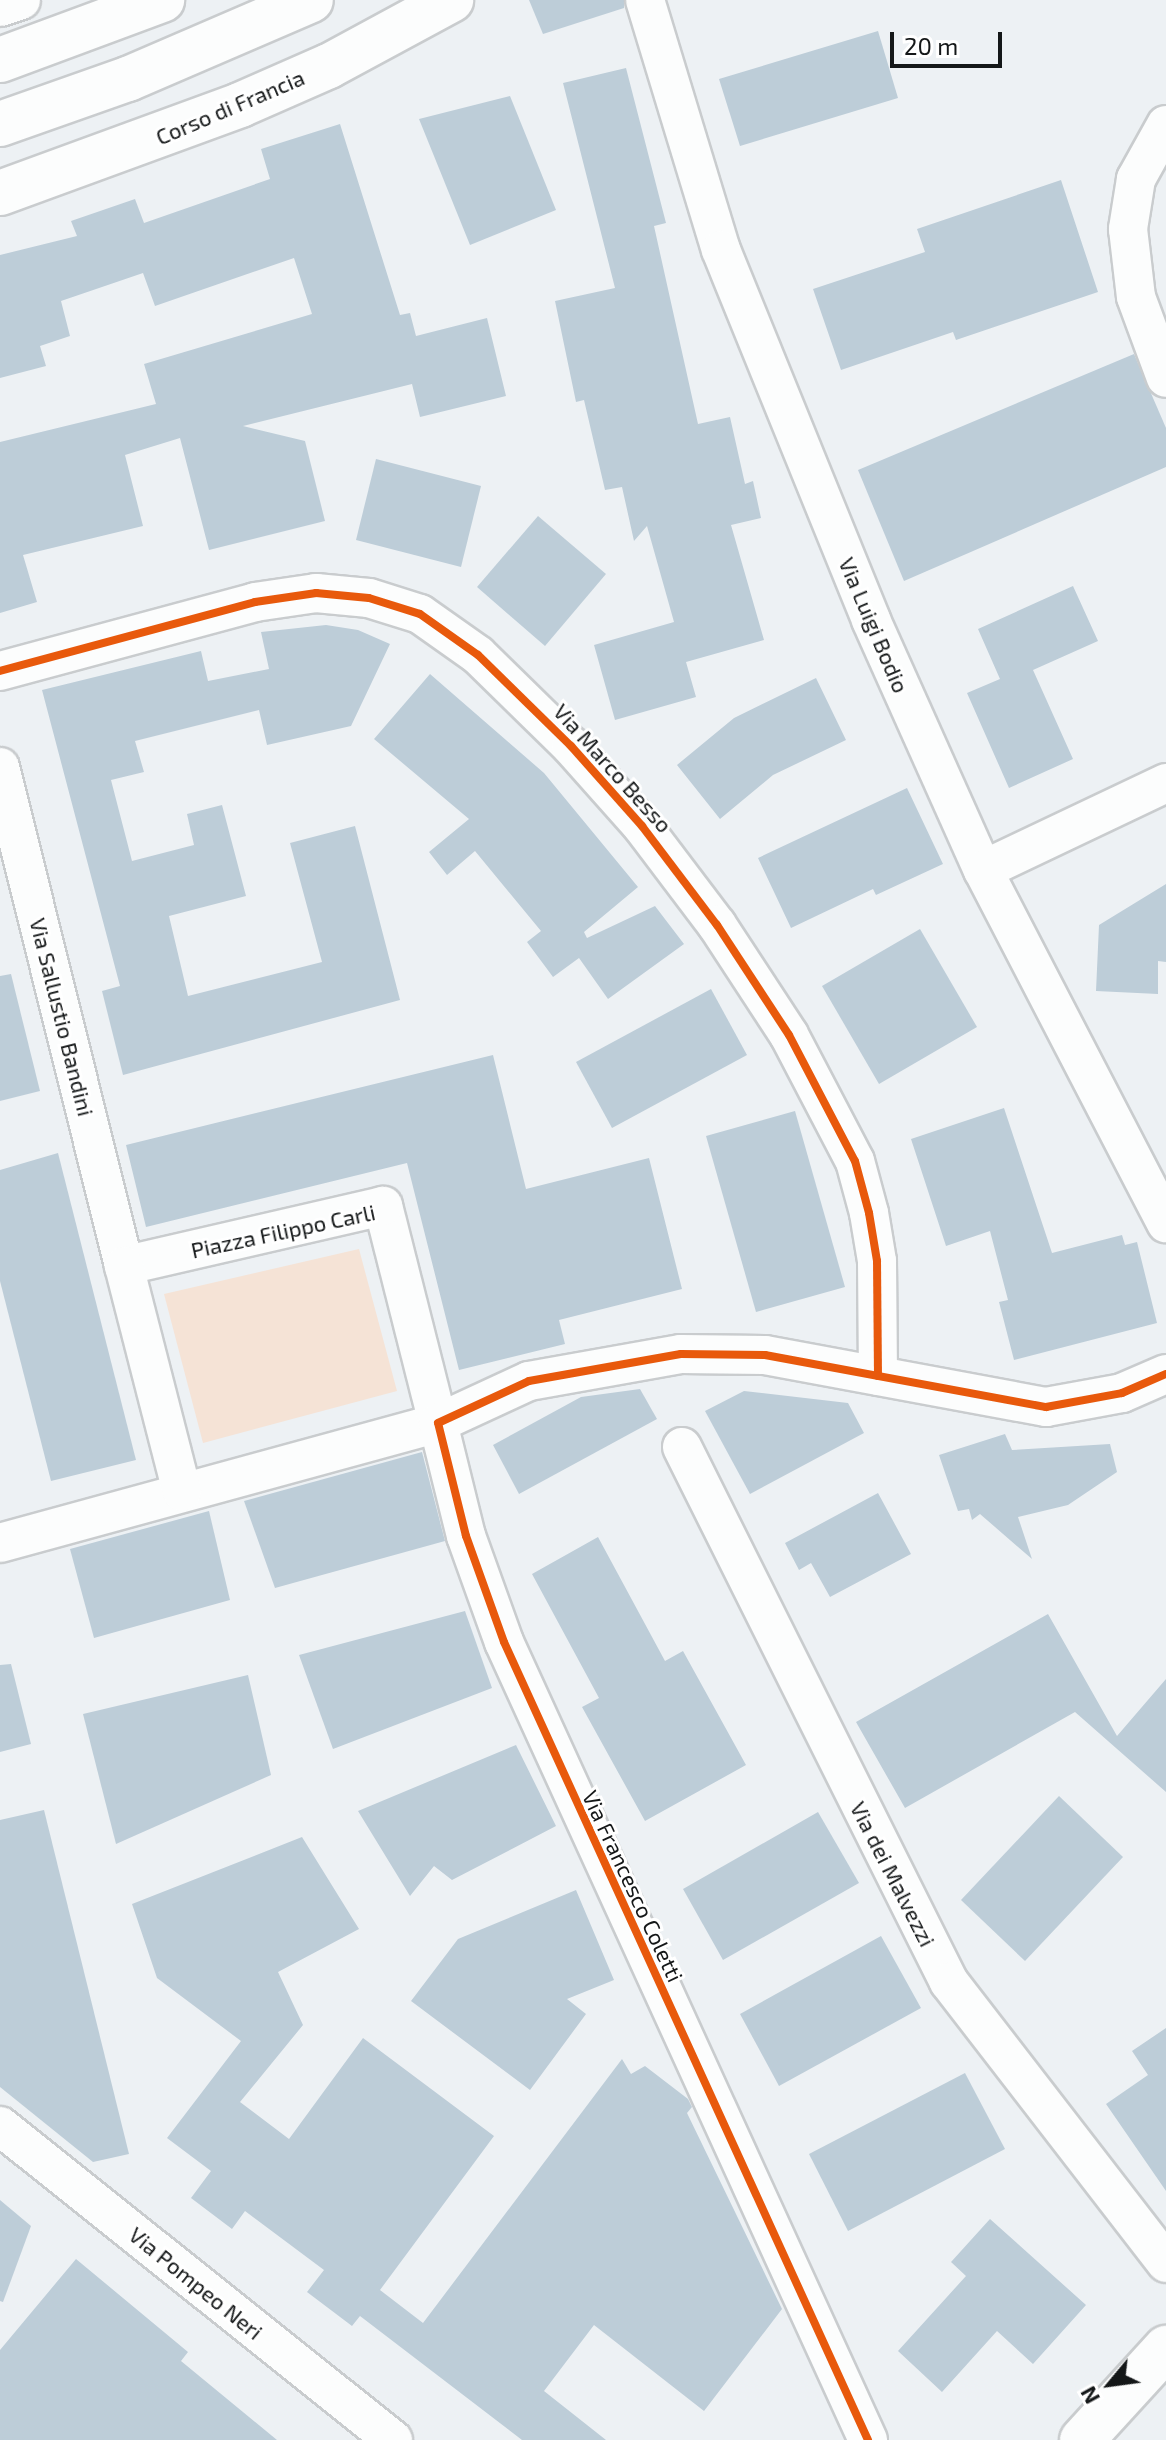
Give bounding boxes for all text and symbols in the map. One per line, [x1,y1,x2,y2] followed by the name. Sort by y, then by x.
[894,16,1006,66] scale bar
[904,31,958,60] text: 20 m
[152,64,308,150] street label: Corso di Francia
[834,553,914,697] street label: Via Luigi Bodio
[548,698,678,838] street label: Via Marco Besso
[25,915,99,1119] street label: Via Sallustio Bandini
[189,1199,377,1263] street label: Piazza Filippo Carli
[577,1786,689,1986] street label: Via Francesco Coletti
[845,1797,941,1951] street label: Via dei Malvezzi
[124,2221,268,2345] street label: Via Pompeo Neri
[1070,2344,1150,2424] north arrow
[1074,2382,1104,2409] text: N

